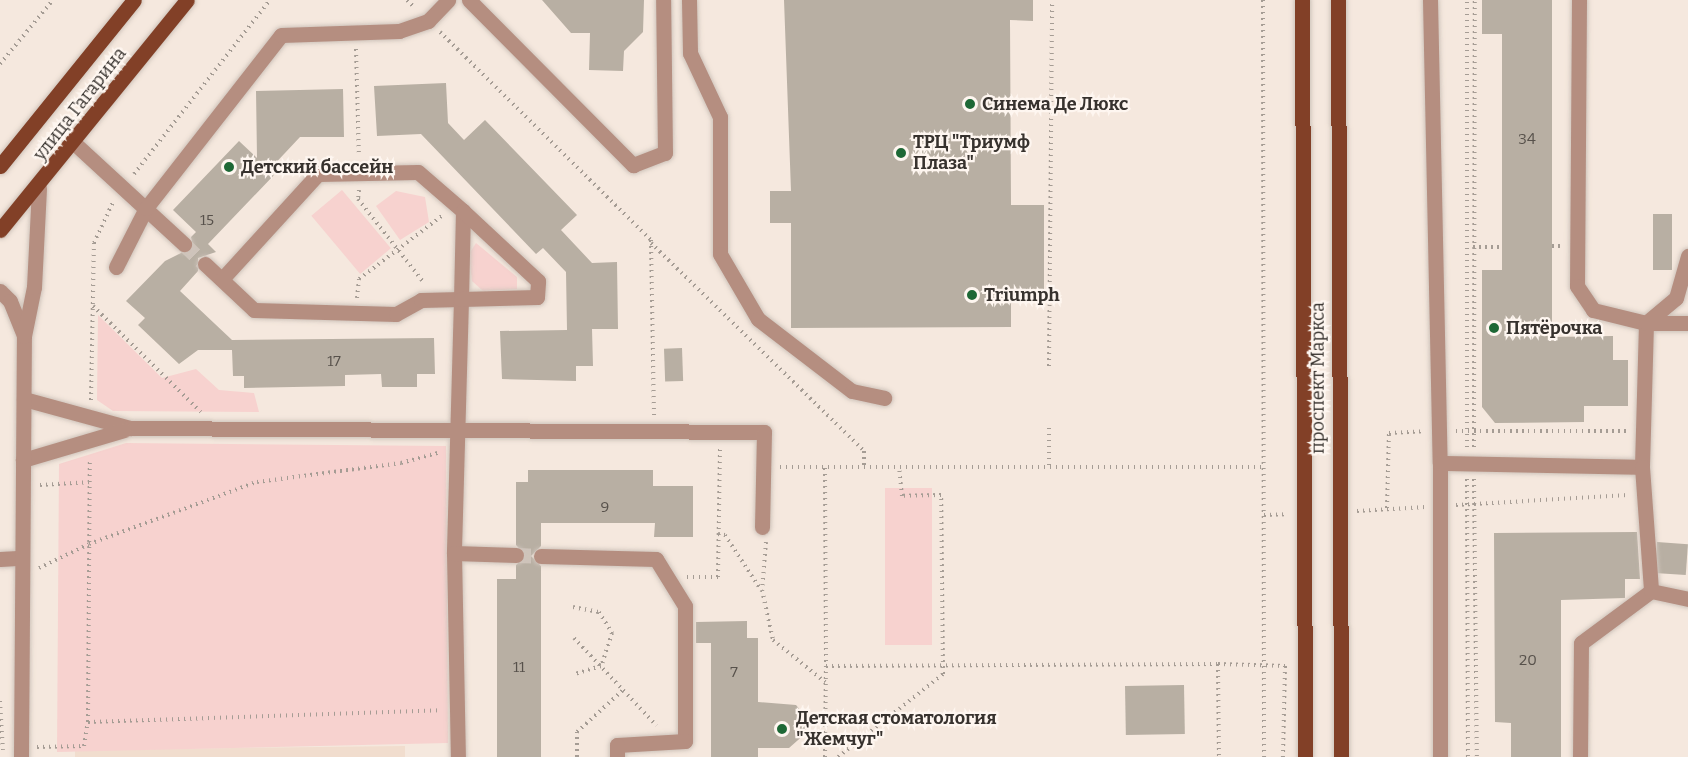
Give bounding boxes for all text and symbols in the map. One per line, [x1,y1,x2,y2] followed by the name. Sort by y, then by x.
[29,43,131,165] street label: улица Гагарина
[982,93,1128,115] place label: Синема Де Люкс
[963,97,977,111] marker: Синема Де Люкс
[1518,131,1536,149] house number: 34
[913,132,1030,174] place label: ТРЦ "Триумф Плаза"
[894,146,908,160] marker: ТРЦ "Триумф Плаза"
[241,156,393,178] place label: Детский бассейн
[222,160,236,174] marker: Детский бассейн
[200,212,214,230] house number: 15
[984,284,1060,306] place label: Triumph
[965,288,979,302] marker: Triumph
[1307,302,1329,454] street label: проспект Маркса
[1506,317,1602,339] place label: Пятёрочка
[1487,321,1501,335] marker: Пятёрочка
[327,353,341,371] house number: 17
[601,499,609,517] house number: 9
[1519,652,1537,670] house number: 20
[513,659,525,677] house number: 11
[730,664,738,682] house number: 7
[796,708,997,750] place label: Детская стоматология "Жемчуг"
[773,720,791,738] marker: Детская стоматология "Жемчуг"

